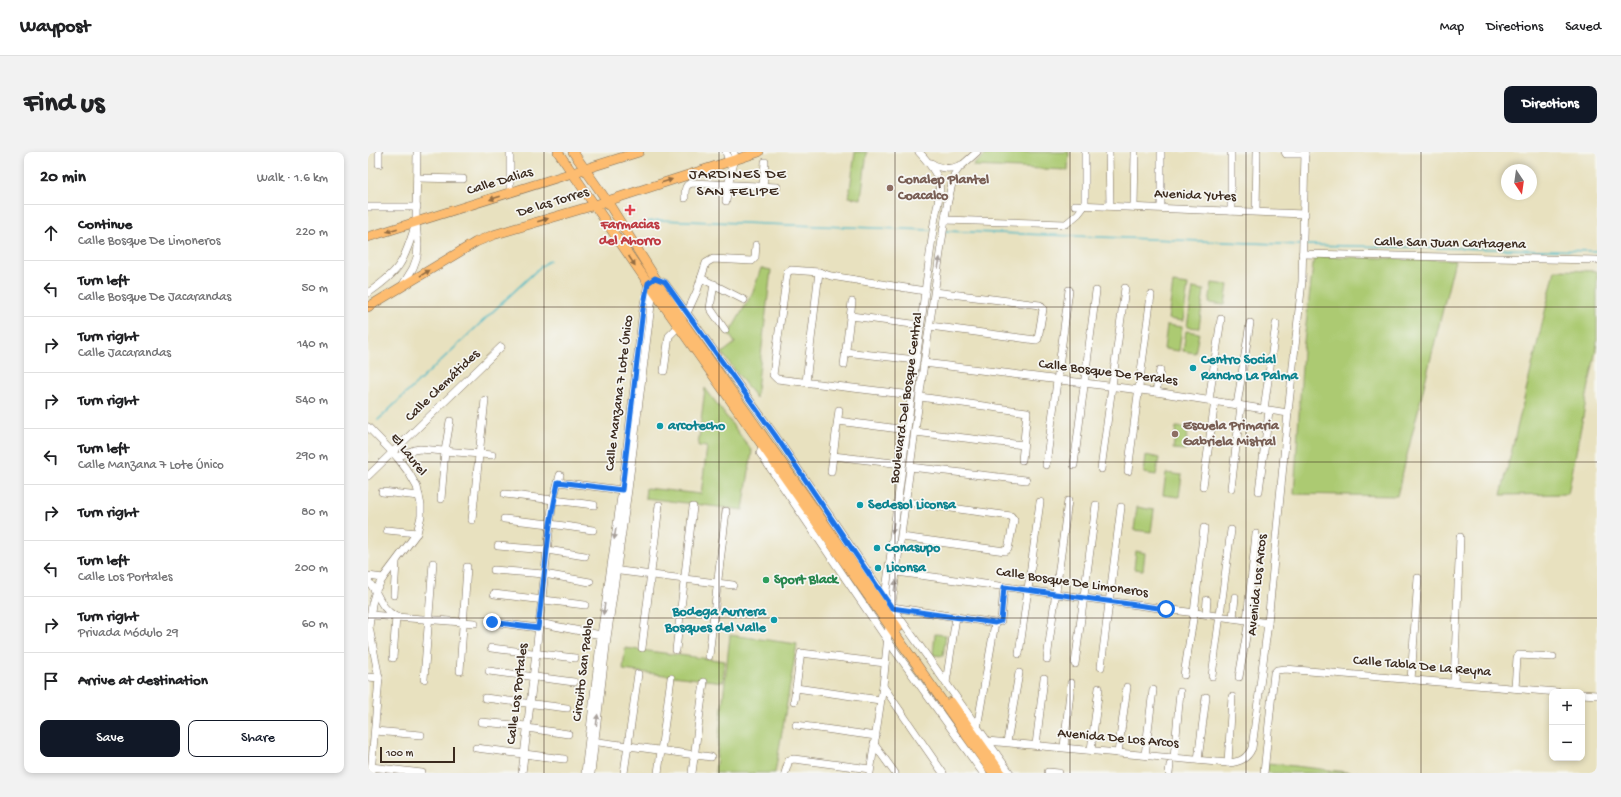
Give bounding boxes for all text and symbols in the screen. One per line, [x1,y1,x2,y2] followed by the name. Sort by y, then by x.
[20,16,90,39] text: Waypost
[1440,19,1464,36] text: Map
[1486,19,1543,36] text: Directions
[1565,19,1601,36] text: Saved
[1504,86,1597,123] button: Directions
[24,88,104,121] text: Find us
[465,164,536,200] street label: Calle Dalias
[1501,164,1537,200] north arrow
[689,166,787,201] district label: JARDINES DE SAN FELIPE
[40,168,86,188] text: 20 min
[257,171,328,186] text: Walk · 1.6 km
[897,172,989,205] place label: Conalep Plantel Coacalco
[662,178,674,184] one-way arrow
[885,183,895,193] marker: Conalep Plantel Coacalco
[514,184,592,222] street label: De las Torres
[1154,186,1237,206] street label: Avenida Yutes
[489,195,501,201] one-way arrow
[625,205,635,215] marker: Farmacias del Ahorro
[78,216,132,234] text: Continue
[538,217,550,223] one-way arrow
[599,217,662,250] place label: Farmacias del Ahorro
[40,222,62,244] icon: ahead
[296,225,328,240] text: 220 m
[386,227,398,233] one-way arrow
[78,234,220,249] text: Calle Bosque De Limoneros
[1374,234,1527,254] street label: Calle San Juan Cartagena
[628,255,636,266] one-way arrow
[936,257,942,269] one-way arrow
[419,269,431,276] one-way arrow
[78,272,129,290] text: Turn left
[40,278,62,300] icon: left
[301,281,328,296] text: 50 m
[78,290,231,305] text: Calle Bosque De Jacarandas
[886,311,927,486] street label: Boulevard Del Bosque Central
[602,314,638,472] street label: Calle Manzana 7 Lote Único
[78,328,138,346] text: Turn right
[40,334,62,356] icon: right
[297,337,328,352] text: 140 m
[78,346,171,361] text: Calle Jacarandas
[402,346,484,426] street label: Calle Clemátides
[1200,352,1299,385] place label: Centro Social Rancho La Palma
[1038,356,1179,390] street label: Calle Bosque De Perales
[1188,363,1198,373] marker: Centro Social Rancho La Palma
[40,390,62,412] icon: right
[78,392,138,410] text: Turn right
[295,393,328,408] text: 540 m
[667,418,726,435] place label: arcotecho
[1183,418,1280,451] place label: Escuela Primaria Gabriela Mistral
[655,421,665,431] marker: arcotecho
[1170,429,1180,439] marker: Escuela Primaria Gabriela Mistral
[386,430,430,480] street label: El Laurel
[78,440,129,458] text: Turn left
[40,446,62,468] icon: left
[295,449,328,464] text: 290 m
[78,458,224,473] text: Calle Manzana 7 Lote Único
[868,497,957,514] place label: Sedesol Liconsa
[855,500,865,510] marker: Sedesol Liconsa
[40,502,62,524] icon: right
[78,504,138,522] text: Turn right
[301,505,328,520] text: 80 m
[890,522,897,534] one-way arrow
[612,528,618,541] one-way arrow
[1244,533,1272,637] street label: Avenida Los Arcos
[884,540,941,557] place label: Conasupo
[872,543,882,553] marker: Conasupo
[78,552,129,570] text: Turn left
[40,558,62,580] icon: left
[886,560,927,577] place label: Liconsa
[295,561,328,576] text: 200 m
[873,563,883,573] marker: Liconsa
[995,564,1150,602] street label: Calle Bosque De Limoneros
[78,570,173,585] text: Calle Los Portales
[774,572,839,589] place label: Sport Black
[761,575,771,585] marker: Sport Black
[892,580,898,592] one-way arrow
[1157,600,1175,618] route start
[601,603,607,615] one-way arrow
[664,604,767,637] place label: Bodega Aurrera Bosques del Valle
[78,608,138,626] text: Turn right
[483,613,501,631] route end
[40,614,62,636] icon: right
[769,615,779,625] marker: Bodega Aurrera Bosques del Valle
[302,617,328,632] text: 60 m
[569,617,599,723] street label: Circuito San Pablo
[78,626,179,641] text: Privada Módulo 29
[503,642,533,746] street label: Calle Los Portales
[1352,652,1493,682] street label: Calle Tabla De La Reyna
[40,670,62,692] icon: arrive
[78,672,208,690] text: Arrive at destination
[1549,689,1585,761] map controls
[1549,689,1585,725] button: +
[594,714,601,726] one-way arrow
[40,720,180,757] button: Save
[188,720,328,757] button: Share
[1057,725,1180,753] street label: Avenida De Los Arcos
[1549,725,1585,761] button: −
[380,745,455,764] scale bar
[386,748,413,760] text: 100 m

